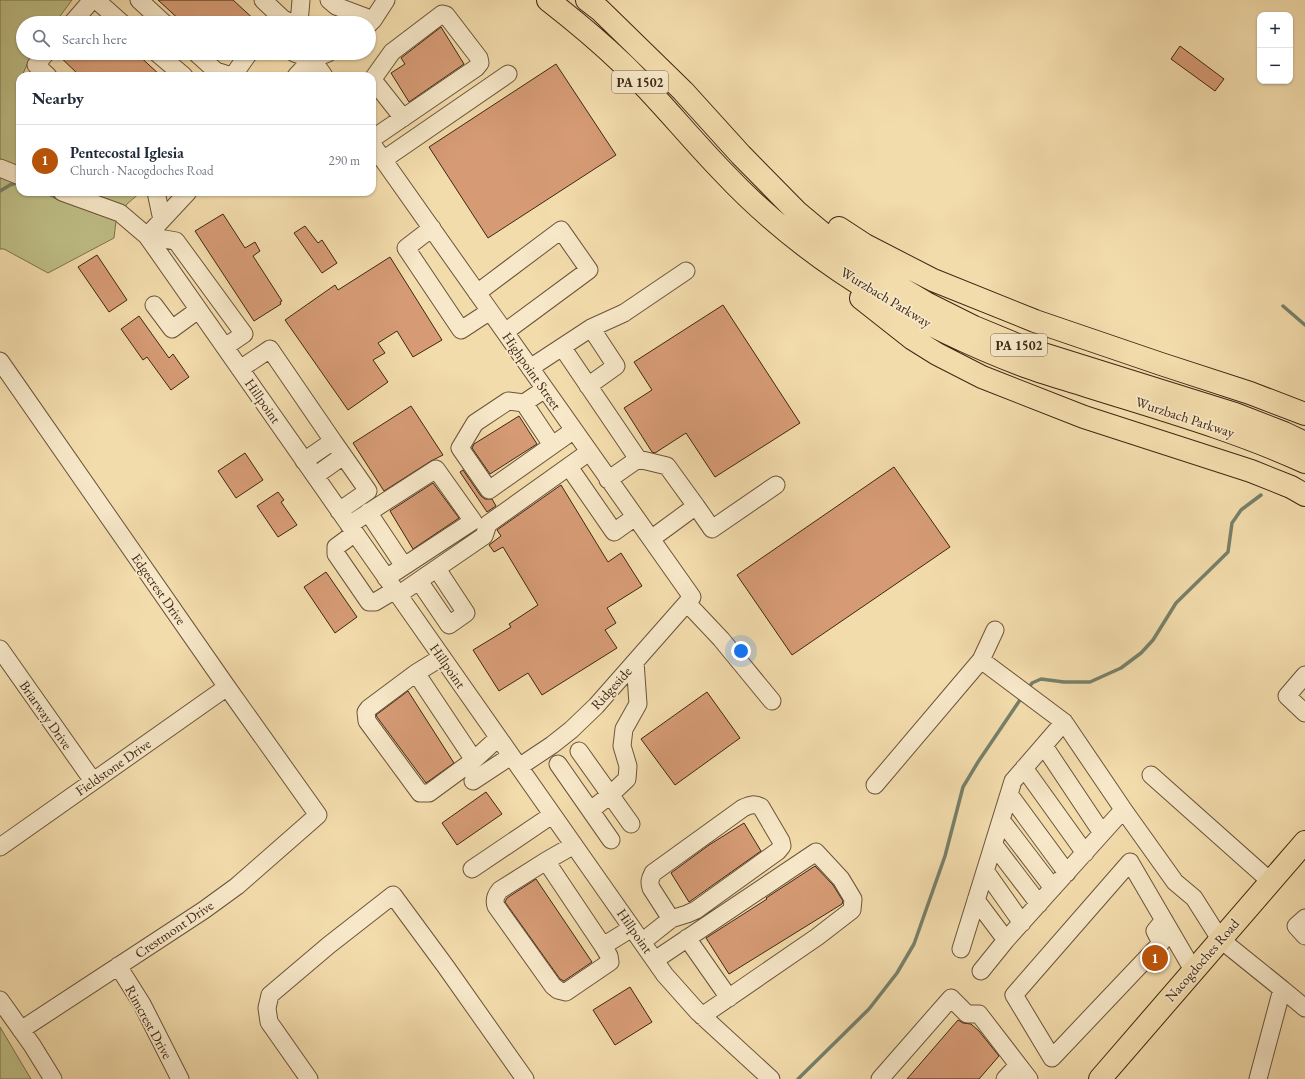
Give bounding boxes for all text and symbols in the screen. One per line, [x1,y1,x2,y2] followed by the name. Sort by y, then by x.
[1257,12,1293,84] map controls
[1257,12,1293,48] button: +
[16,16,376,60] search box
[30,27,52,49] icon: search
[62,29,127,48] text: Search here
[1257,48,1293,84] button: −
[612,71,668,93] road number: PA 1502
[32,87,84,109] text: Nearby
[70,143,184,162] text: Pentecostal Iglesia
[42,152,48,169] text: 1
[329,152,360,169] text: 290 m
[70,162,214,179] text: Church · Nacogdoches Road
[837,263,936,332] street label: Wurzbach Parkway
[499,329,566,414] street label: Highpoint Street
[991,334,1047,356] road number: PA 1502
[241,375,285,428] street label: Hillpoint
[1133,392,1238,442] street label: Wurzbach Parkway
[128,550,191,629] street label: Edgecrest Drive
[426,640,470,693] street label: Hillpoint
[731,641,751,661] your location
[587,662,636,714] street label: Ridgeside
[16,677,77,753] street label: Briarway Drive
[72,734,155,800] street label: Fieldstone Drive
[131,896,217,962] street label: Crestmont Drive
[613,905,657,958] street label: Hillpoint
[1161,914,1244,1005] street label: Nacogdoches Road
[1142,943,1168,973] pin: 1
[121,982,177,1062] street label: Rimcrest Drive

